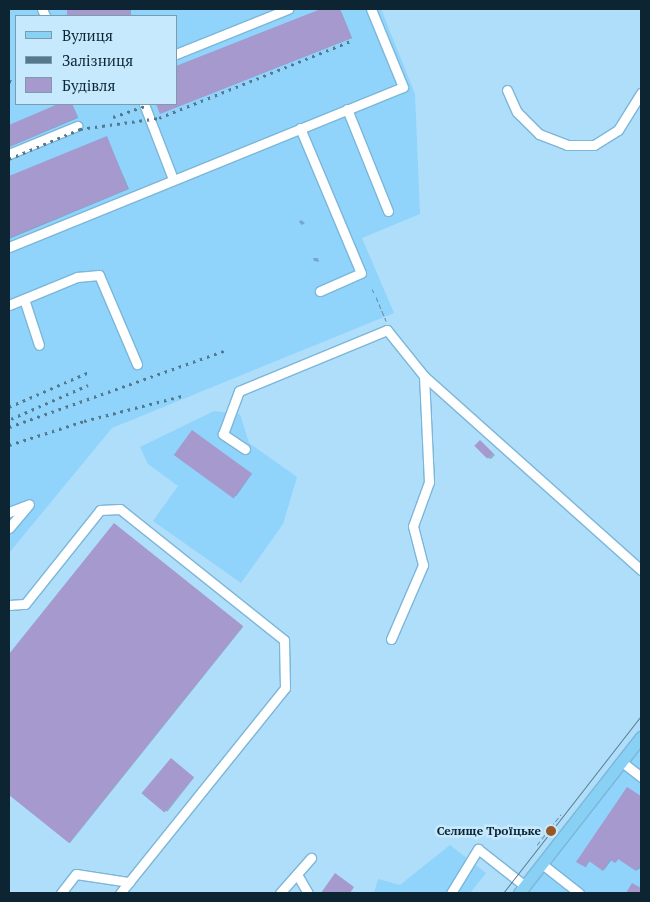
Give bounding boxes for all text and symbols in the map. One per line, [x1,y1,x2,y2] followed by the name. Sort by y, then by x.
[15,15,178,105] legend
[62,25,113,45] text: Вулиця
[62,50,133,70] text: Залізниця
[62,75,115,95] text: Будівля
[437,824,541,838] place label: Селище Троїцьке
[545,825,557,837] marker: Селище Троїцьке

